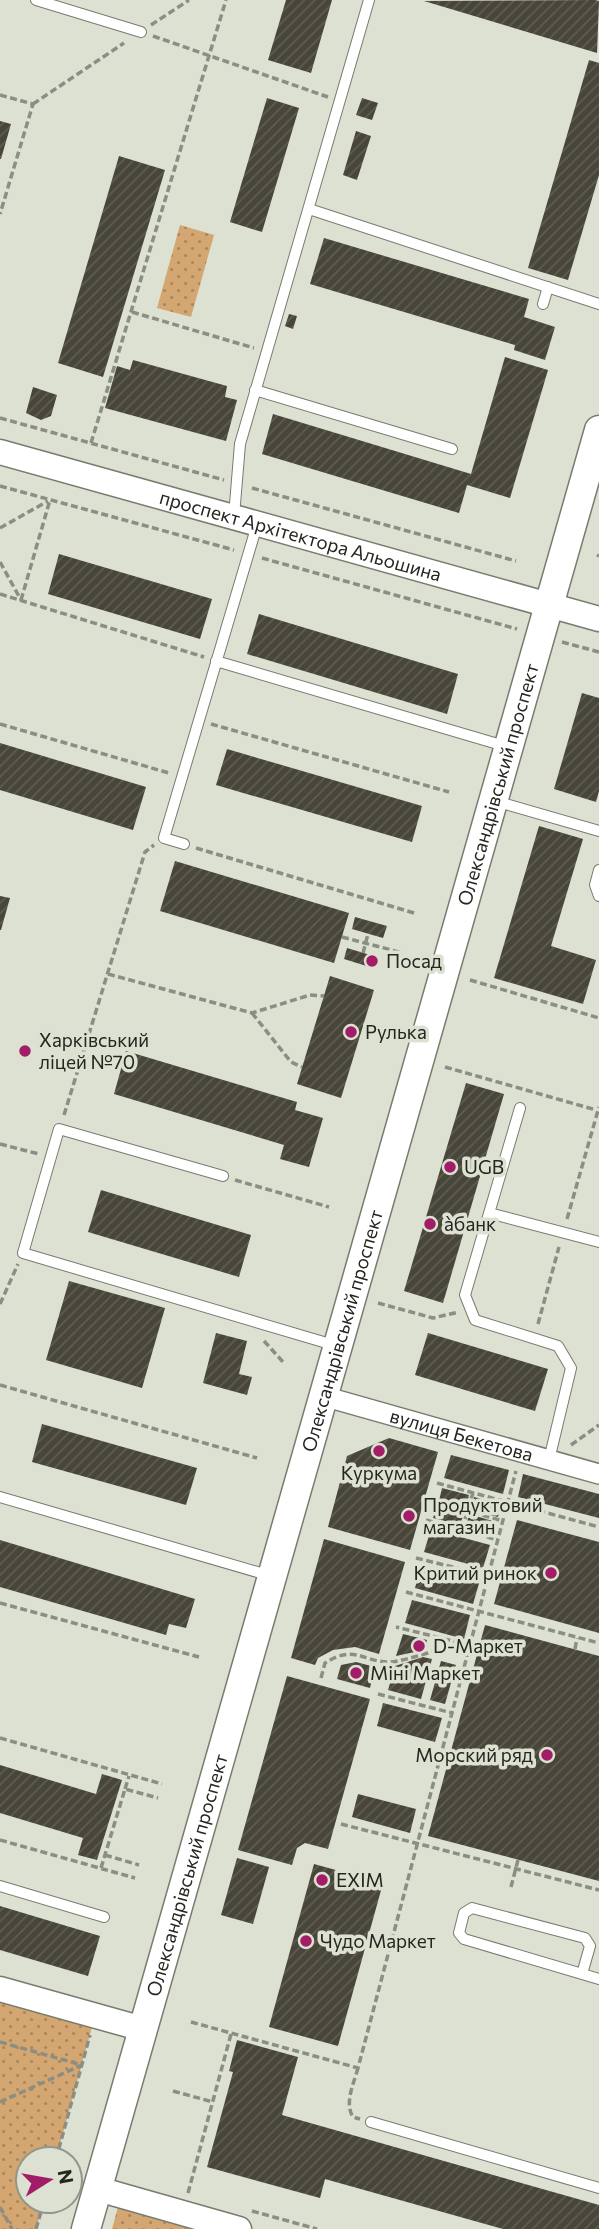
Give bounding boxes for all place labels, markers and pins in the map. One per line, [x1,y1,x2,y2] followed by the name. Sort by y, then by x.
[386,949,442,972] place label: Посад
[364,953,380,969] marker: Посад
[365,1020,427,1043] place label: Рулька
[343,1024,359,1040] marker: Рулька
[39,1028,149,1073] place label: Харківський ліцей №70
[17,1043,33,1059] marker: Харківський ліцей №70
[464,1155,504,1178] place label: UGB
[442,1159,458,1175] marker: UGB
[444,1212,496,1235] place label: а̀банк
[422,1216,438,1232] marker: а̀банк
[371,1443,387,1459] marker: Куркума
[341,1461,417,1484] place label: Куркума
[423,1493,543,1538] place label: Продуктовий магазин
[401,1508,417,1524] marker: Продуктовий магазин
[414,1561,537,1584] place label: Критий ринок
[543,1565,559,1581] marker: Критий ринок
[433,1634,523,1657] place label: D-Mаркет
[411,1638,427,1654] marker: D-Mаркет
[370,1661,480,1684] place label: Міні Маркет
[348,1665,364,1681] marker: Міні Маркет
[415,1743,533,1766] place label: Морский ряд
[539,1747,555,1763] marker: Морский ряд
[336,1868,384,1891] place label: EXIM
[314,1872,330,1888] marker: EXIM
[320,1929,436,1952] place label: Чудо Маркет
[298,1933,314,1949] marker: Чудо Маркет

